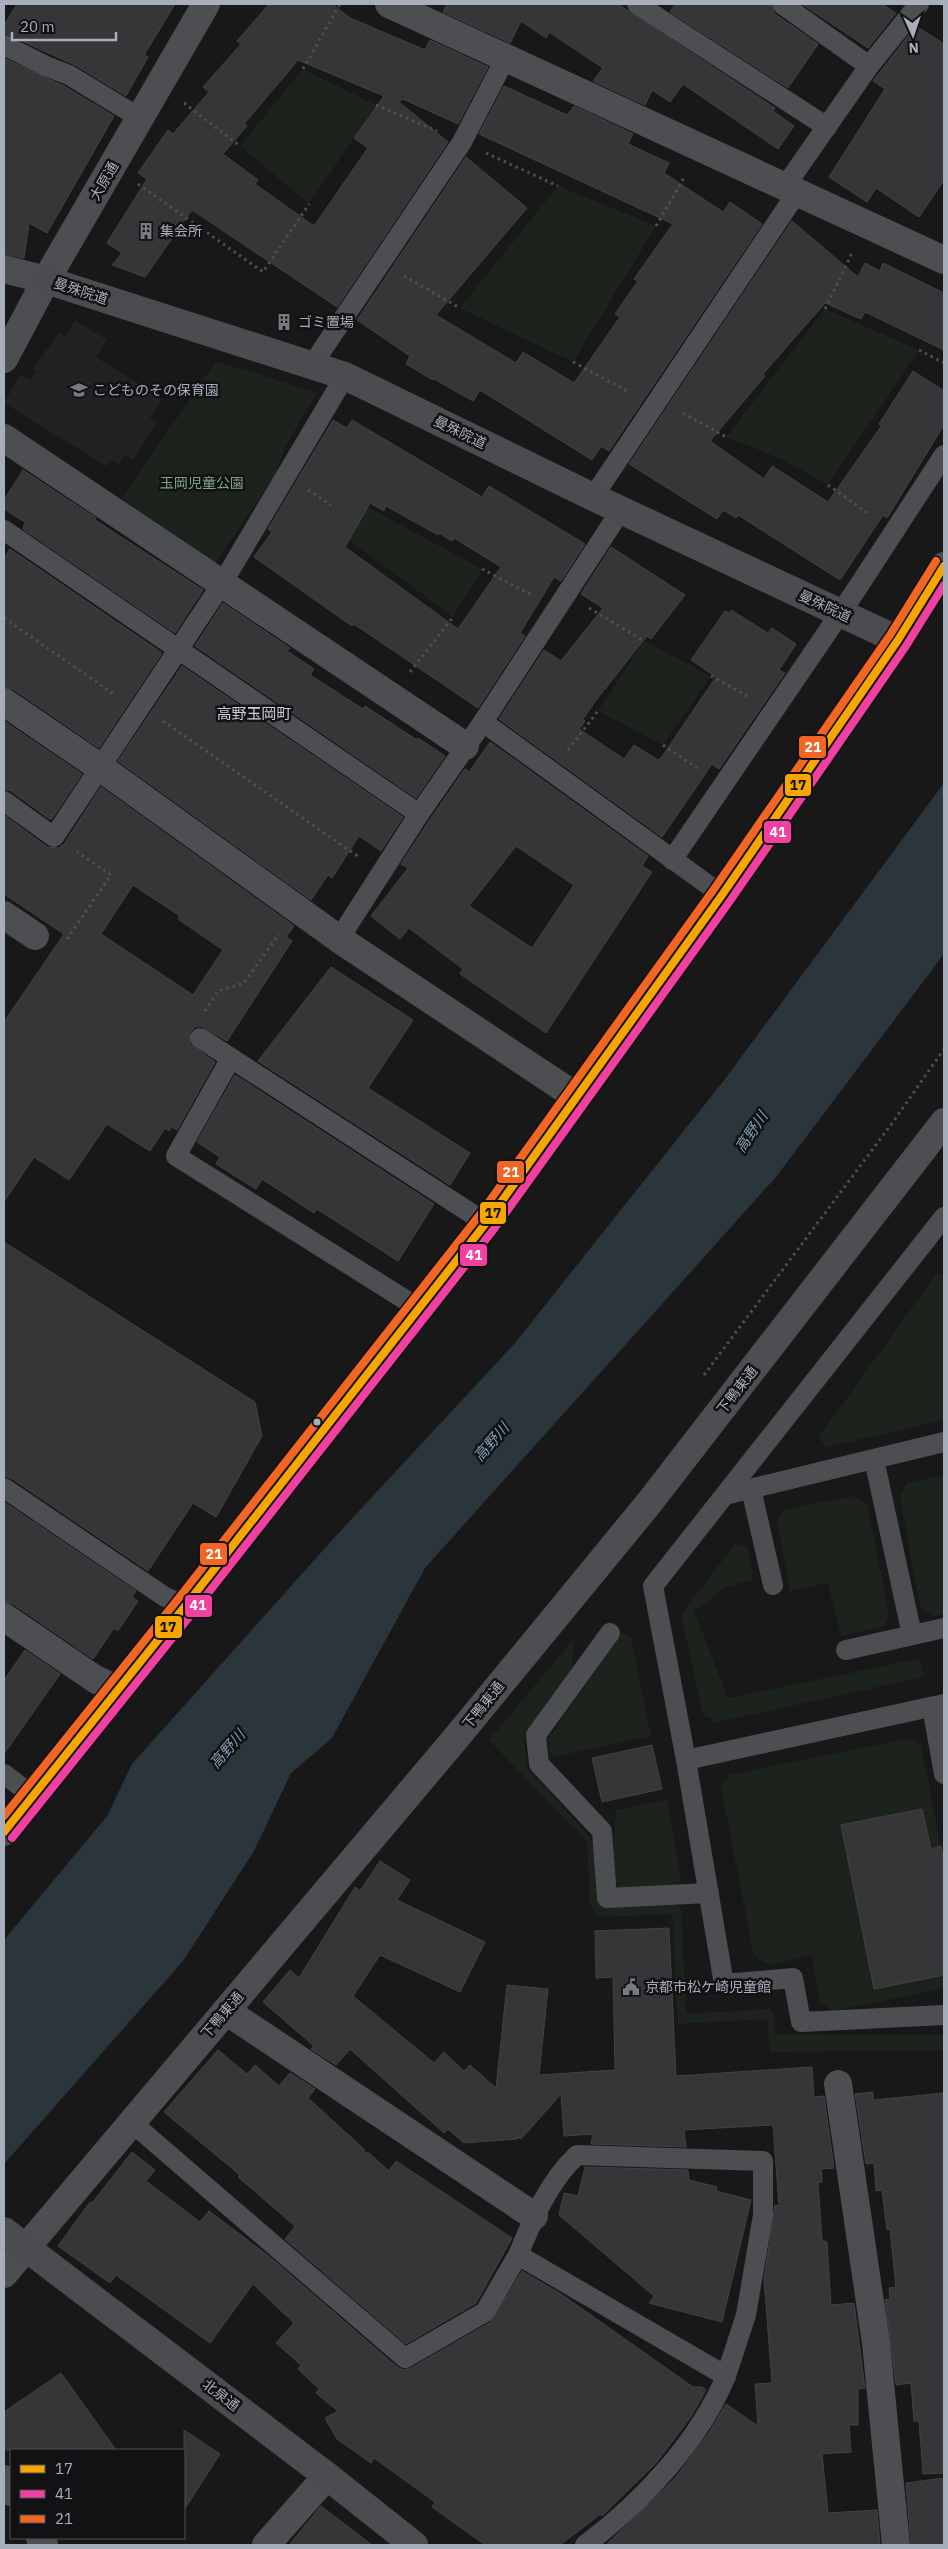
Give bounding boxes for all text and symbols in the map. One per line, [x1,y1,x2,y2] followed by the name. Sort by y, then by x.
[12,10,116,42] scale bar
[888,10,938,60] north arrow
[20,17,55,36] text: 20 m
[908,39,919,57] text: N
[86,158,122,204] street label: 大原通
[136,221,156,241] building icon: 集会所
[160,222,202,240] place label: 集会所
[52,274,110,308] street label: 曼殊院道
[274,312,294,332] building icon: ゴミ置場
[298,313,354,331] place label: ゴミ置場
[69,380,89,400] school or university icon: こどものその保育園
[93,381,219,399] place label: こどものその保育園
[431,412,489,452] street label: 曼殊院道
[160,474,244,492] park label: 玉岡児童公園
[796,586,854,626] street label: 曼殊院道
[216,704,292,723] district label: 高野玉岡町
[798,735,827,759] line badge: 21
[805,738,822,756] text: 21
[784,773,812,797] line badge: 17
[790,776,806,794] text: 17
[763,820,792,844] line badge: 41
[770,823,787,841] text: 41
[731,1106,773,1156] water label: 高野川
[496,1160,525,1184] line badge: 21
[503,1163,520,1181] text: 21
[479,1201,507,1225] line badge: 17
[485,1204,501,1222] text: 17
[459,1243,488,1267] line badge: 41
[466,1246,483,1264] text: 41
[713,1362,761,1418] street label: 下鴨東通
[312,1417,322,1427] unlabelled marker
[469,1417,514,1465] water label: 高野川
[199,1542,228,1566] line badge: 21
[206,1545,223,1563] text: 21
[184,1594,213,1618] line badge: 41
[190,1596,207,1614] text: 41
[154,1615,183,1639] line badge: 17
[160,1618,176,1636] text: 17
[458,1678,508,1732] street label: 下鴨東通
[205,1724,250,1772] water label: 高野川
[621,1977,641,1997] public building icon: 京都市松ケ崎児童館
[645,1978,771,1996] place label: 京都市松ケ崎児童館
[197,1988,247,2042] street label: 下鴨東通
[199,2375,243,2415] street label: 北泉通
[10,2449,185,2539] legend
[55,2459,73,2478] text: 17
[55,2484,73,2503] text: 41
[55,2509,73,2528] text: 21

